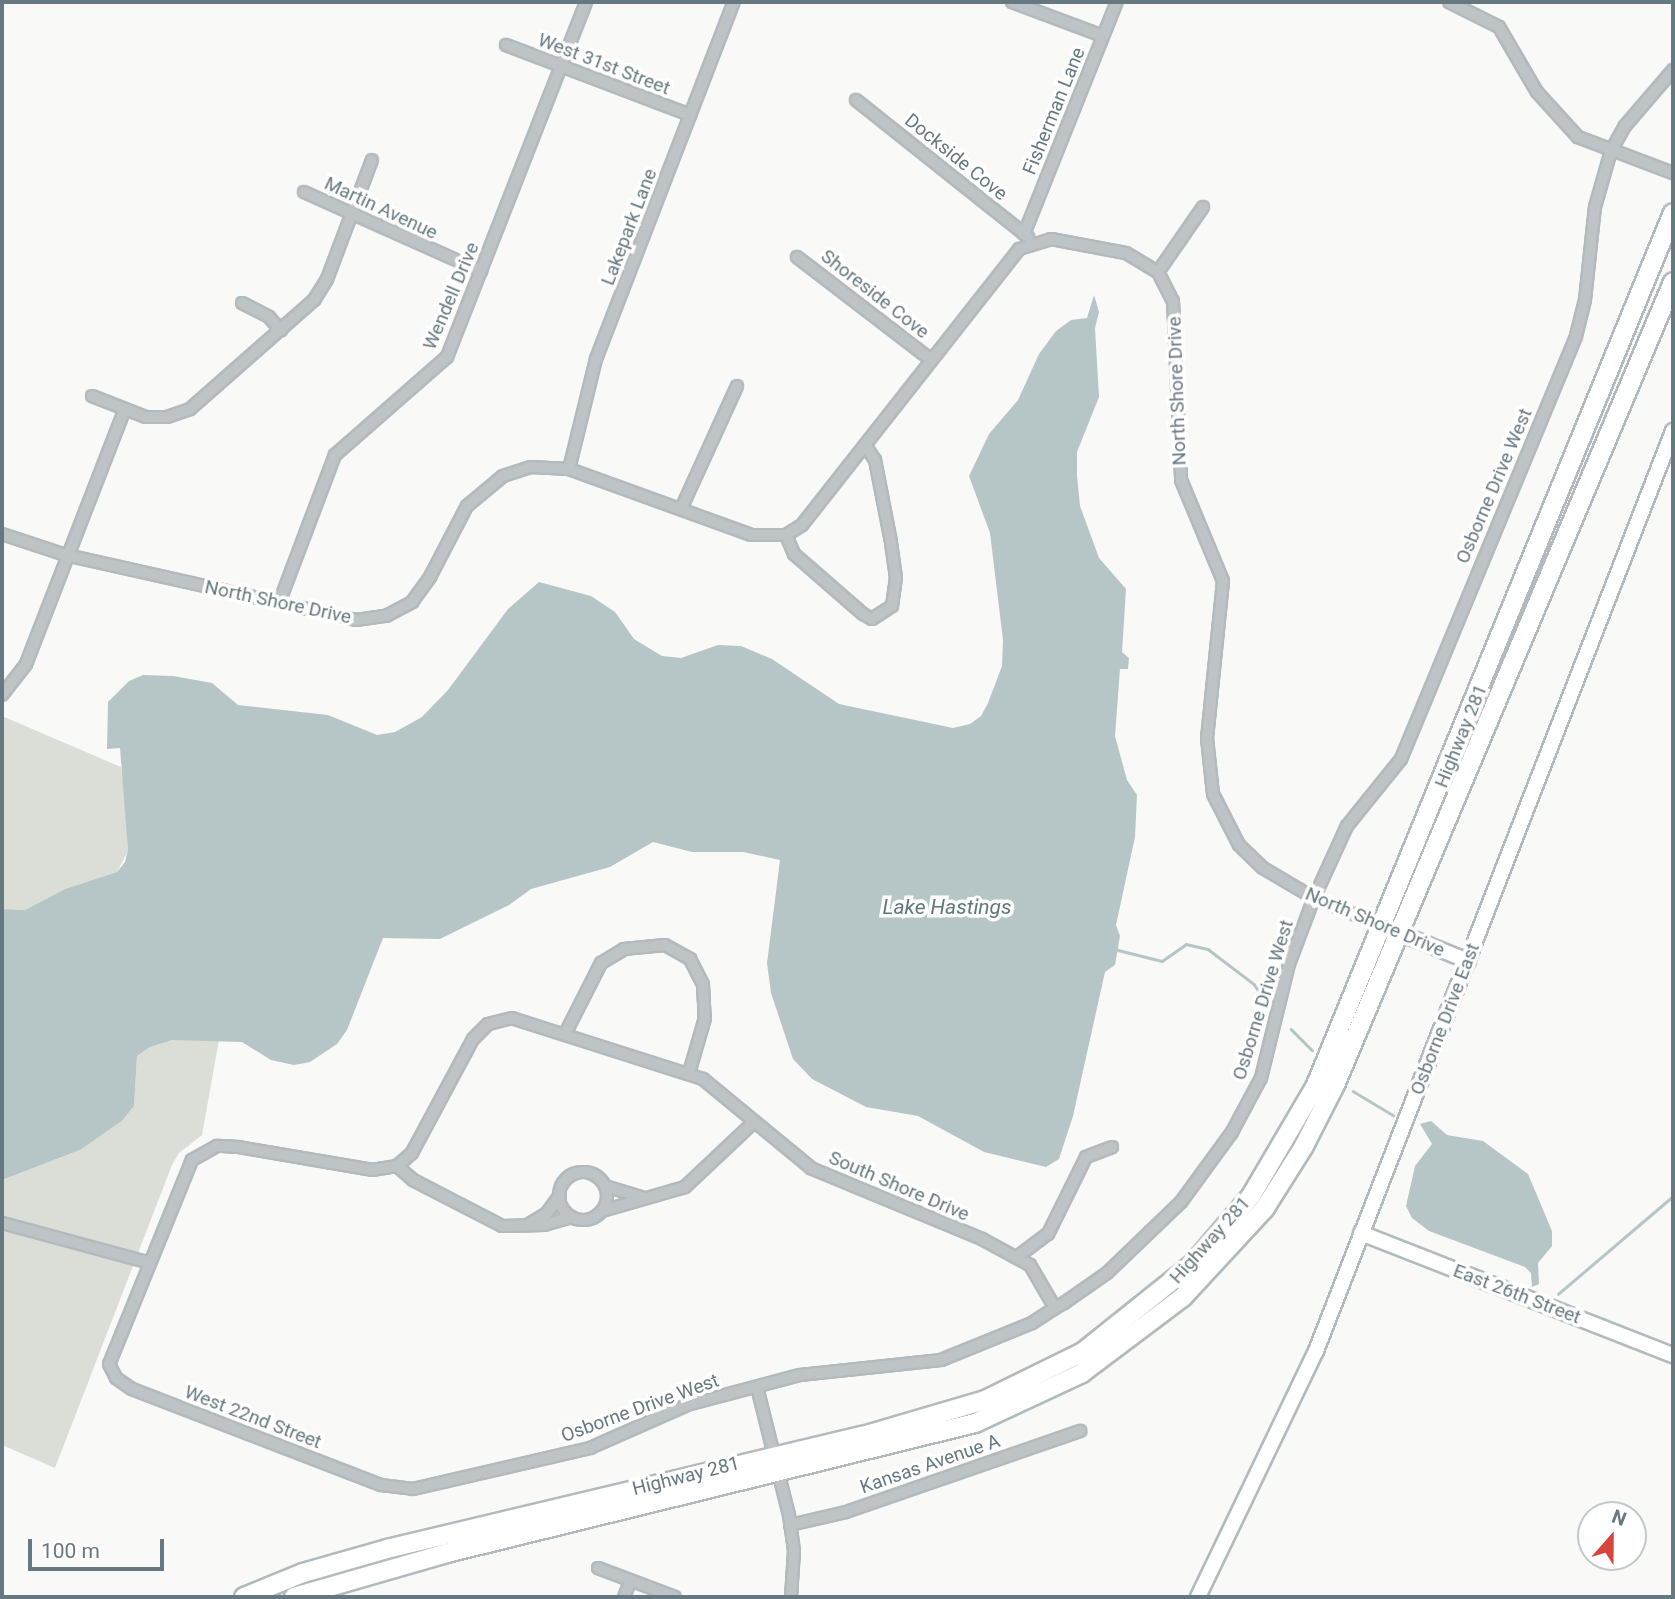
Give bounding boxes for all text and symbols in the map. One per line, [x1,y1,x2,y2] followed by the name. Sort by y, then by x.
[535,28,673,100] street label: West 31st Street
[1018,44,1090,178] street label: Fisherman Lane
[900,109,1012,205] street label: Dockside Cove
[596,165,662,289] street label: Lakepark Lane
[321,172,441,244] street label: Martin Avenue
[418,239,484,353] street label: Wendell Drive
[816,245,934,343] street label: Shoreside Cove
[1163,316,1191,466] street label: North Shore Drive
[1451,405,1537,567] street label: Osborne Drive West
[203,575,353,629] street label: North Shore Drive
[1430,681,1492,791] street label: Highway 281
[1302,882,1448,962] street label: North Shore Drive
[882,894,1012,920] water label: Lake Hastings
[1228,917,1298,1083] street label: Osborne Drive West
[1406,940,1484,1098] street label: Osborne Drive East
[825,1146,973,1226] street label: South Shore Drive
[1165,1192,1255,1288] street label: Highway 281
[1450,1259,1584,1329] street label: East 26th Street
[558,1369,722,1447] street label: Osborne Drive West
[181,1380,325,1454] street label: West 22nd Street
[857,1429,1003,1499] street label: Kansas Avenue A
[630,1452,742,1500] street label: Highway 281
[1577,1501,1647,1571] north arrow
[1609,1505,1629,1531] text: N
[32,1526,168,1570] scale bar
[41,1539,100,1563] text: 100 m

